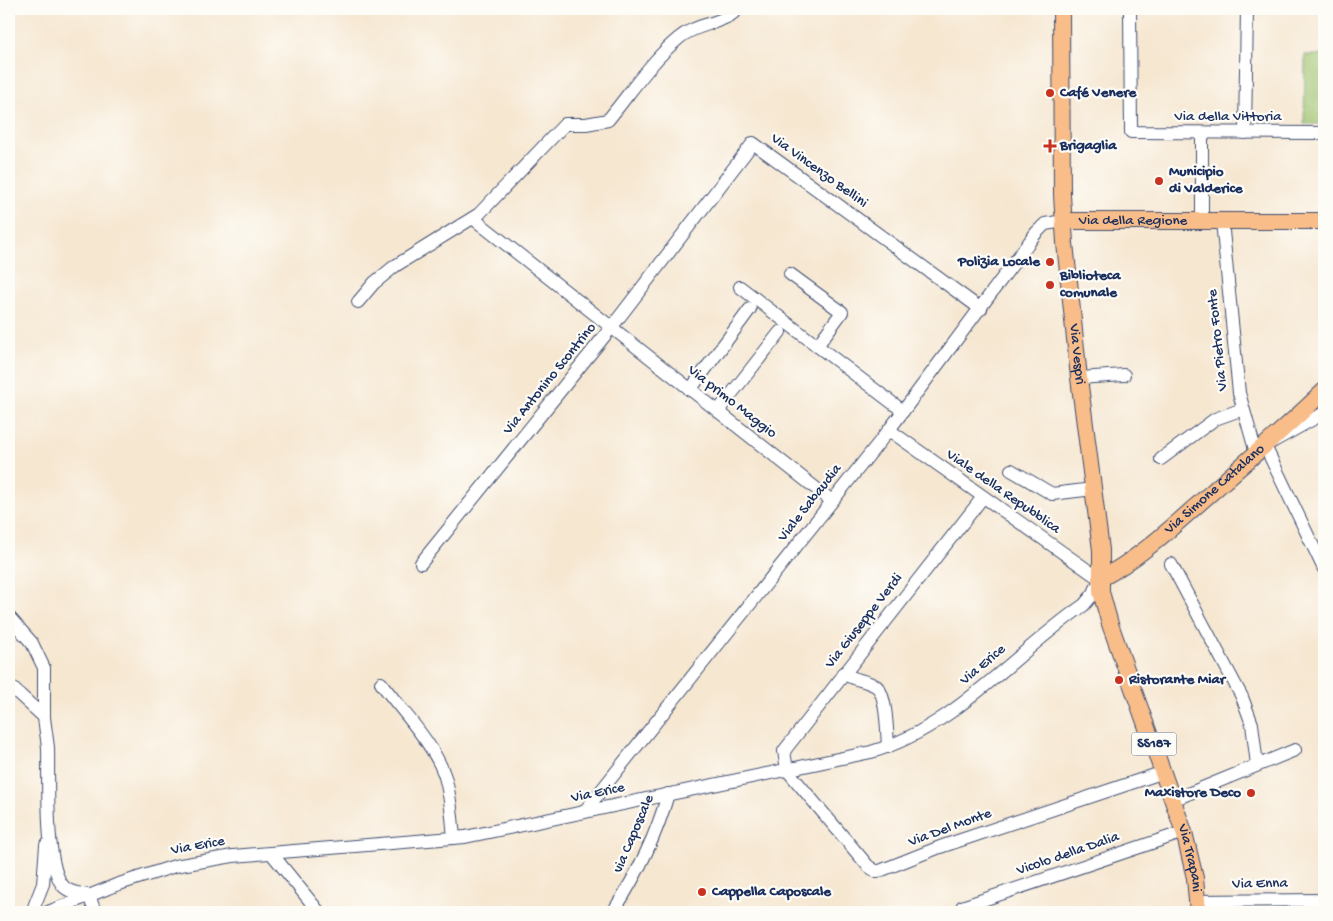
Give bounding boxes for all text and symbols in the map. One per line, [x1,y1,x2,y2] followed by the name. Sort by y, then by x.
[1059,84,1138,102] place label: Café Venere
[1044,87,1056,99] marker: Café Venere
[1173,108,1282,126] street label: Via della Vittoria
[766,129,871,212] street label: Via Vincenzo Bellini
[1059,137,1117,155] place label: Brigaglia
[1044,140,1056,152] marker: Brigaglia
[1169,163,1244,198] place label: Municipio di Valderice
[1153,175,1165,187] marker: Municipio di Valderice
[1078,212,1188,230] street label: Via della Regione
[957,253,1041,271] place label: Polizia Locale
[1044,256,1056,268] marker: Polizia Locale
[1059,267,1121,302] place label: Biblioteca comunale
[1044,279,1056,291] marker: Biblioteca comunale
[1204,288,1232,393] street label: Via Pietro Fonte
[499,319,601,439] street label: Via Antonino Scontrino
[1064,322,1089,386] street label: Via Vespri
[683,361,780,443] street label: Via primo Maggio
[1160,440,1269,539] street label: Via Simone Catalano
[942,445,1064,539] street label: Viale della Repubblica
[774,460,846,546] street label: Viale Sabaudia
[821,570,907,673] street label: Via Giuseppe Verdi
[956,641,1010,690] street label: Via Erice
[1128,671,1227,689] place label: Ristorante Miar
[1113,674,1125,686] marker: Ristorante Miar
[1132,732,1176,756] road number: SS187
[569,779,627,808] street label: Via Erice
[1145,784,1241,802] place label: Maxistore Deco
[1245,787,1257,799] marker: Maxistore Deco
[609,792,659,876] street label: via Caposcale
[905,805,994,852] street label: Via Del Monte
[1173,821,1205,893] street label: Via Trapani
[1013,828,1122,880] street label: Vicolo della Dalia
[169,832,227,860] street label: Via Erice
[1231,875,1289,893] street label: Via Enna
[711,883,832,901] place label: Cappella Caposcale
[696,886,708,898] marker: Cappella Caposcale

